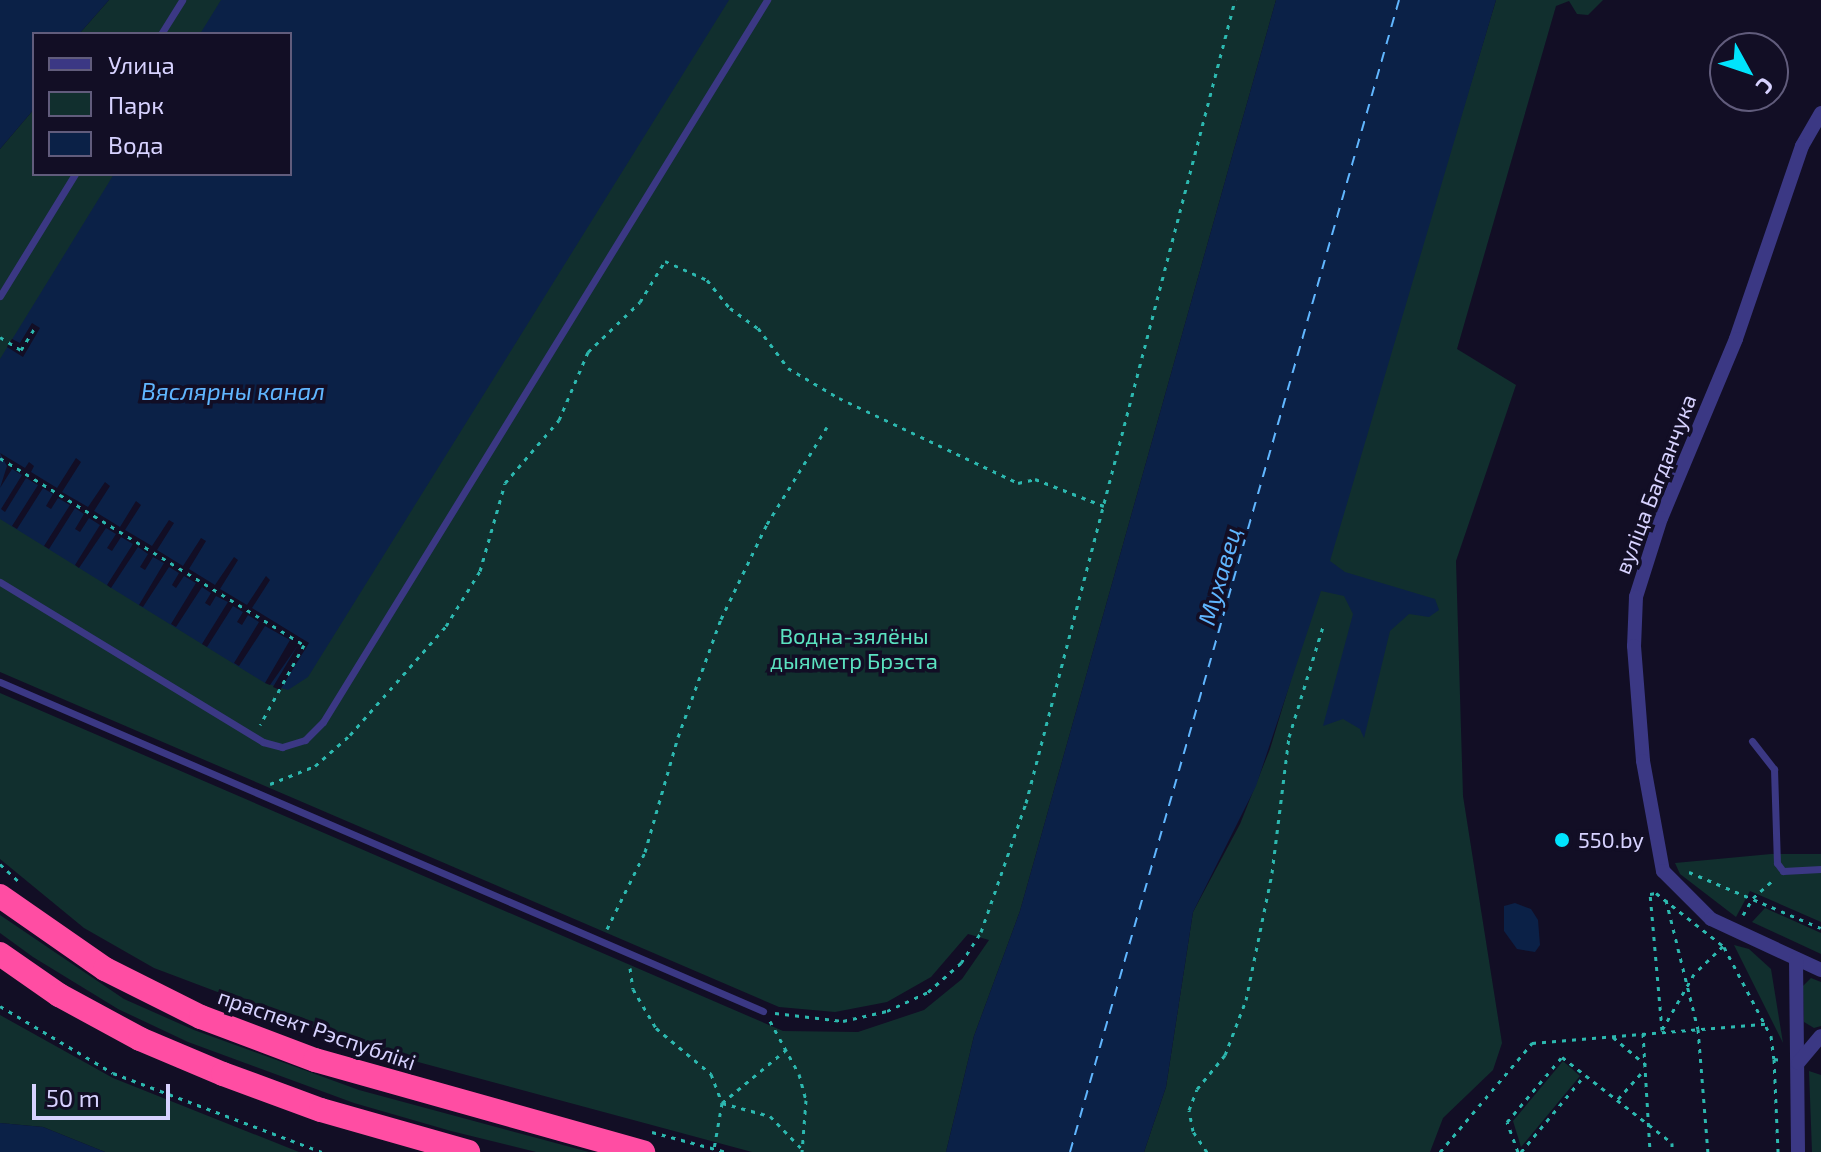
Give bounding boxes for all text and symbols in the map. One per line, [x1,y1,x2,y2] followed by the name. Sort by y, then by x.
[32,32,292,176] legend
[1709,32,1789,112] north arrow
[108,50,175,79] text: Улица
[1752,73,1780,99] text: С
[108,90,164,119] text: Парк
[108,130,164,159] text: Вода
[141,377,325,405] water label: Вяслярны канал
[1609,391,1701,577] street label: вуліца Багданчука
[1191,524,1247,628] water label: Мухавец
[770,622,938,674] park label: Водна-зялёны дыяметр Брэста
[1578,827,1644,853] place label: 550.by
[1553,831,1571,849] marker: 550.by
[215,983,419,1075] street label: праспект Рэспублікі
[36,1068,174,1118] scale bar
[46,1083,100,1112] text: 50 m

